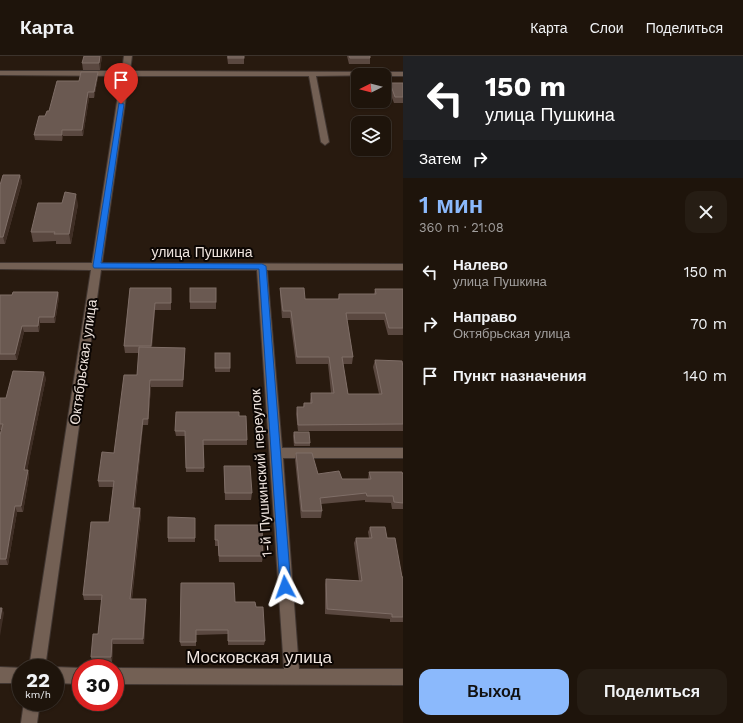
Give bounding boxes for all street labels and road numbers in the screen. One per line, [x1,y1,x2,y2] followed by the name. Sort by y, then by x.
[151,244,253,260] street label: улица Пушкина
[66,298,100,426] street label: Октябрьская улица
[247,388,275,558] street label: 1-й Пушкинский переулок
[186,647,332,667] street label: Московская улица

